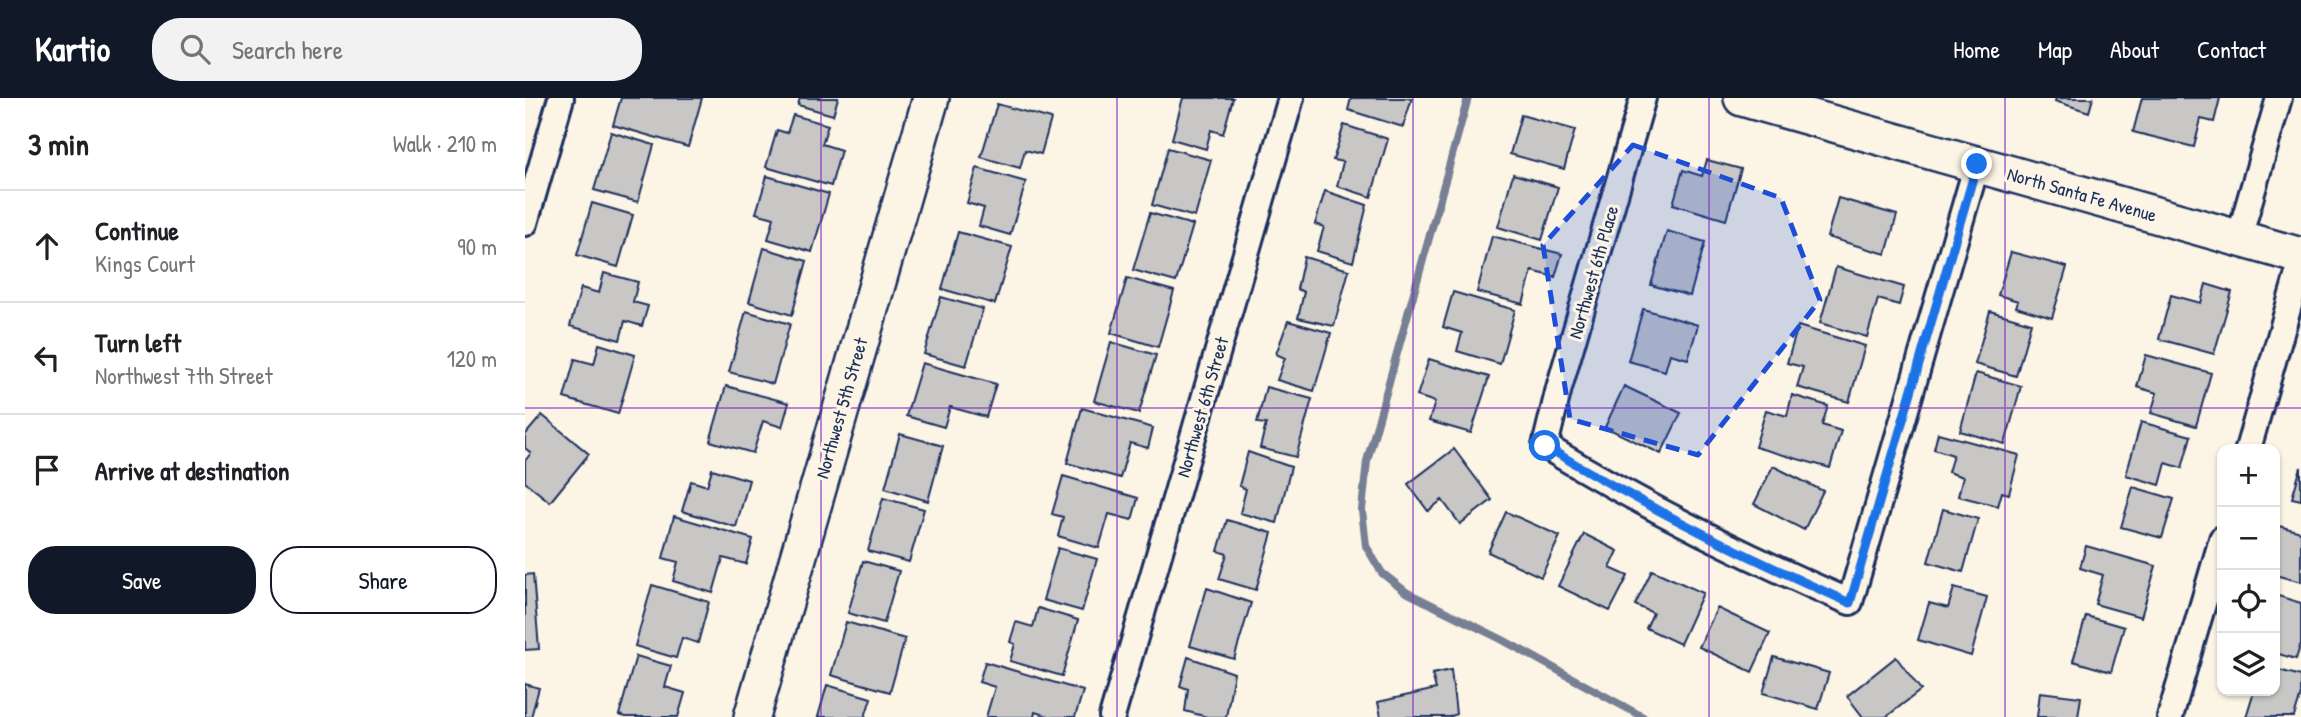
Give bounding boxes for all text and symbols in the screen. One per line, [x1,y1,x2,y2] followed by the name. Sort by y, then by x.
[152,18,642,81] search box
[35,27,110,71] text: Kartio
[176,30,214,68] icon: search
[232,32,343,67] text: Search here
[1953,33,2000,65] text: Home
[2038,33,2072,65] text: Map
[2110,33,2159,65] text: About
[2197,33,2266,65] text: Contact
[28,124,89,164] text: 3 min
[393,128,497,159] text: Walk · 210 m
[1961,148,1992,179] route end
[2004,160,2160,228] street label: North Santa Fe Avenue
[1562,202,1625,342] street label: Northwest 6th Place
[95,213,179,248] text: Continue
[28,227,66,265] icon: ahead
[457,231,497,262] text: 90 m
[95,248,195,279] text: Kings Court
[95,325,181,360] text: Turn left
[1170,333,1235,480] street label: Northwest 6th Street
[808,334,874,481] street label: Northwest 5th Street
[28,339,66,377] icon: left
[447,343,497,374] text: 120 m
[95,360,273,391] text: Northwest 7th Street
[1529,430,1560,461] route start
[2217,444,2280,696] map controls
[2217,444,2280,507] button: +
[28,451,66,489] icon: arrive
[95,453,290,488] text: Arrive at destination
[2217,507,2280,570] button: −
[28,546,256,614] button: Save
[270,546,497,614] button: Share
[2217,570,2280,633] button: locate
[2217,633,2280,696] button: layers

